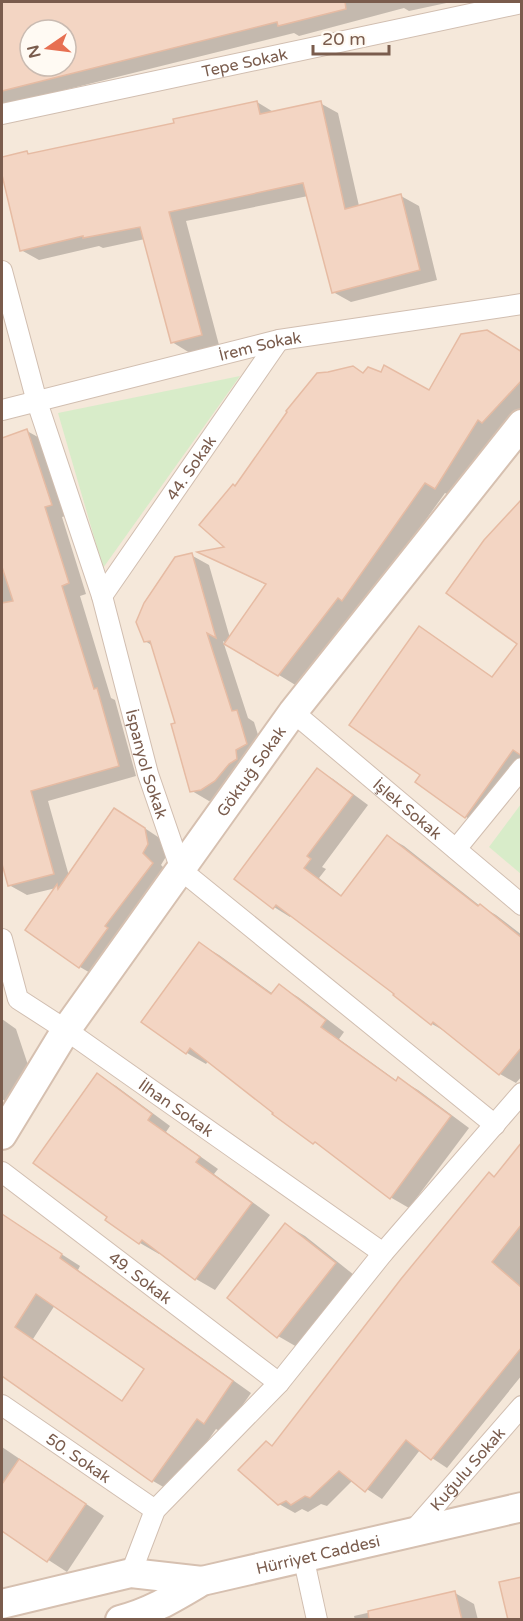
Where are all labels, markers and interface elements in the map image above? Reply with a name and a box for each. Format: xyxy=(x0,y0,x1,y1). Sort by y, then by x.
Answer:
north arrow xyxy=(18,18,78,78)
scale bar xyxy=(313,18,390,56)
text: 20 m xyxy=(322,28,366,50)
text: N xyxy=(23,43,46,60)
street label: Tepe Sokak xyxy=(200,44,290,82)
street label: İrem Sokak xyxy=(217,328,303,366)
street label: 44. Sokak xyxy=(162,432,221,505)
street label: İspanyol Sokak xyxy=(121,707,172,822)
street label: Göktuğ Sokak xyxy=(212,722,291,821)
street label: İşlek Sokak xyxy=(369,775,446,844)
street label: İlhan Sokak xyxy=(134,1075,217,1142)
street label: 49. Sokak xyxy=(104,1248,176,1309)
street label: Kuğulu Sokak xyxy=(426,1423,510,1515)
street label: 50. Sokak xyxy=(42,1429,115,1488)
street label: Hürriyet Caddesi xyxy=(254,1531,382,1579)

